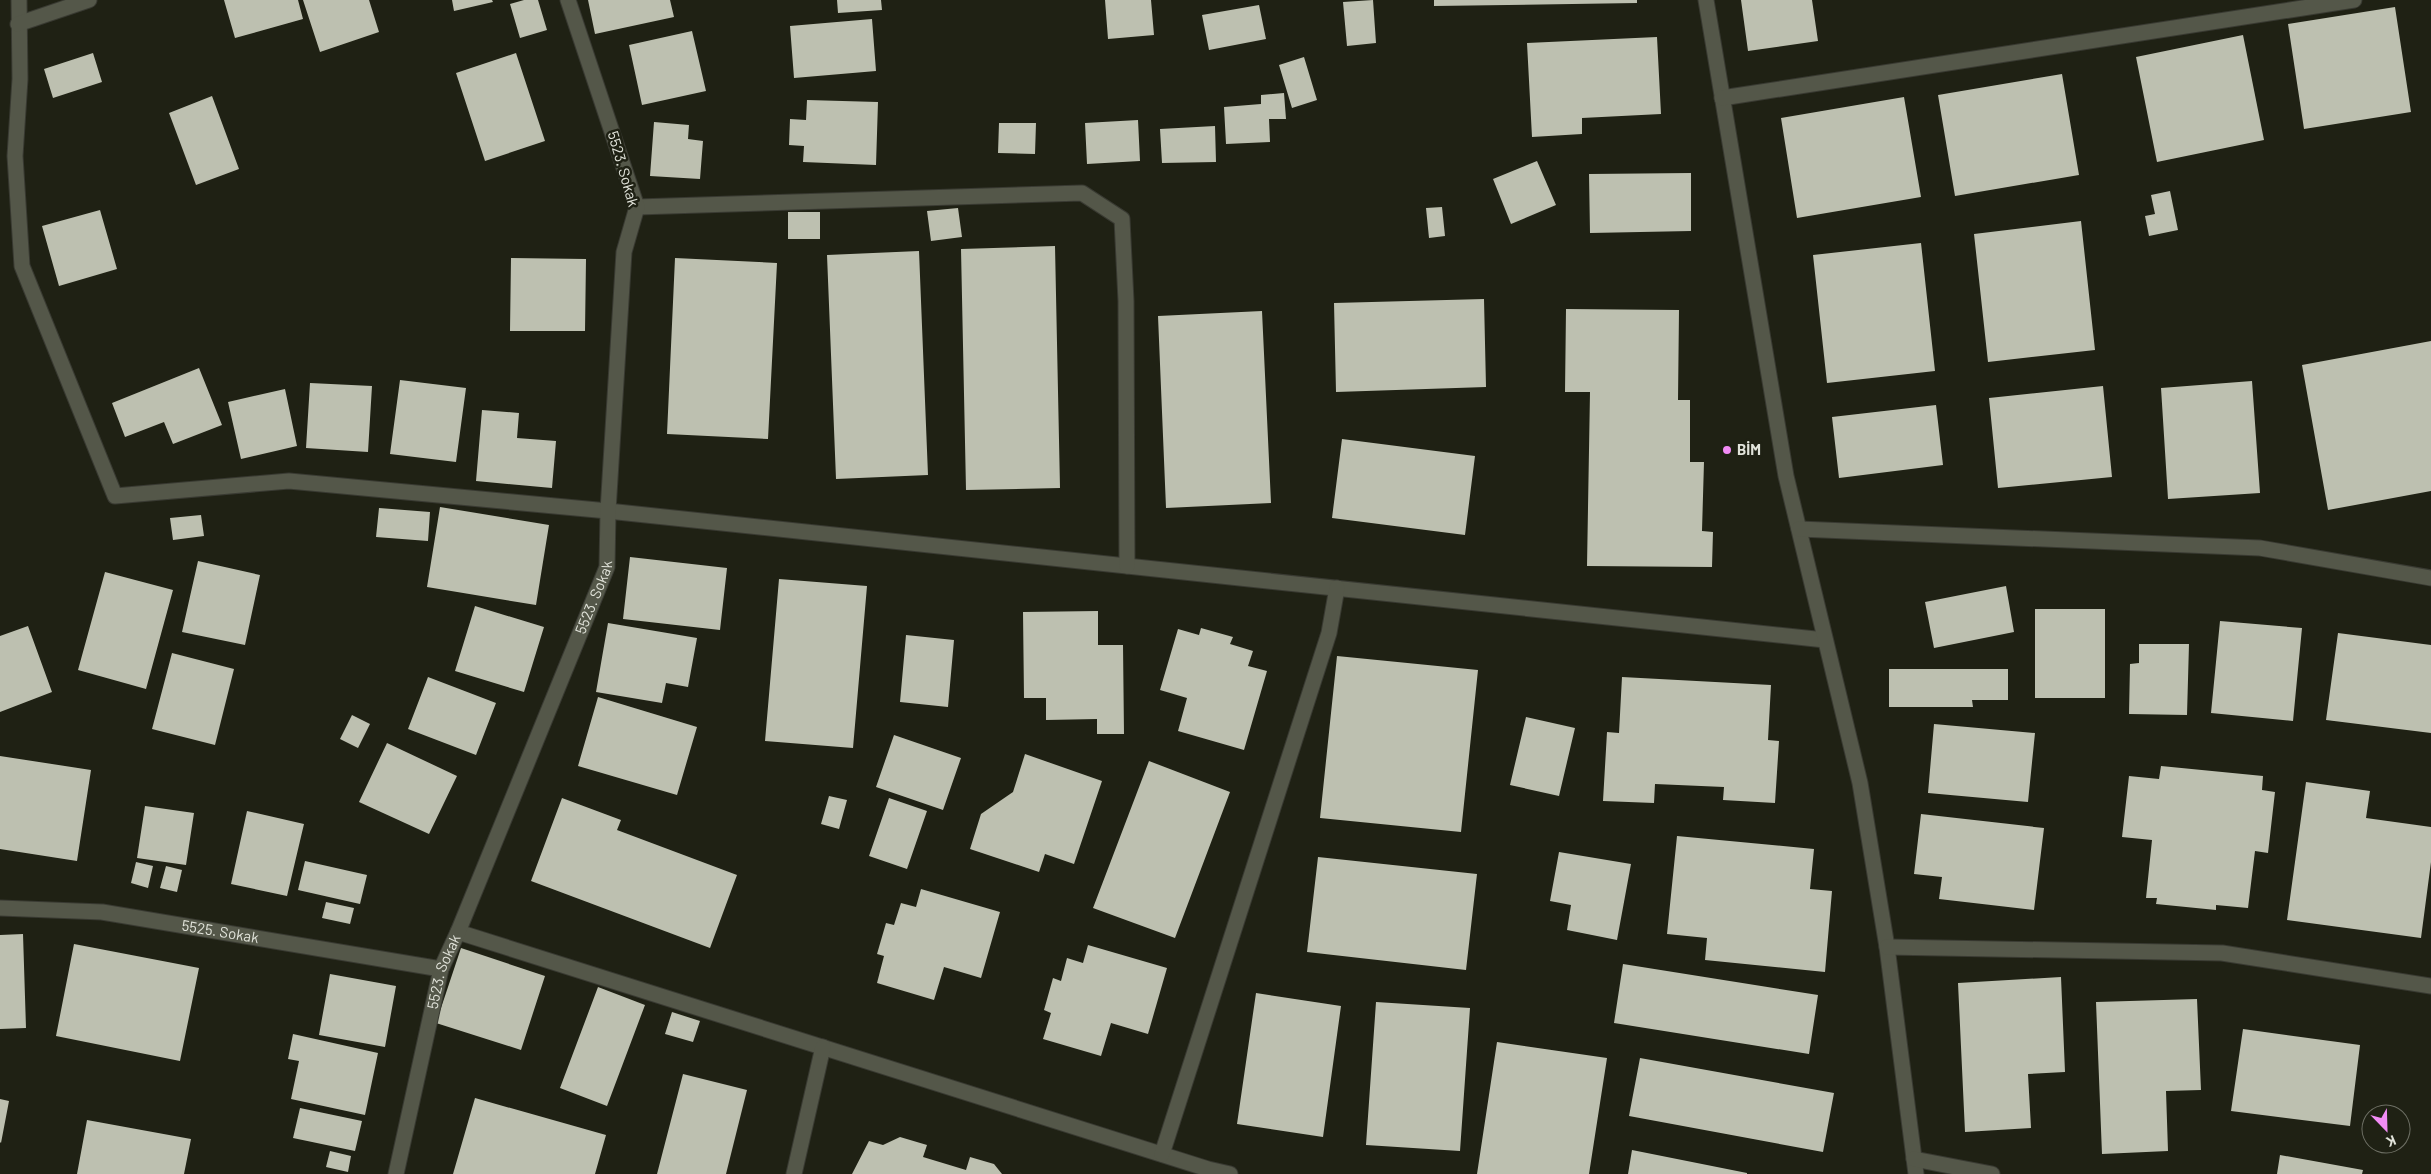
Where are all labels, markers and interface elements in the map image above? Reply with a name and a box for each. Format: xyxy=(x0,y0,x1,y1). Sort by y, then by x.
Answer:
street label: 5523. Sokak xyxy=(605,129,643,209)
place label: BİM xyxy=(1737,440,1761,458)
marker: BİM xyxy=(1721,444,1733,456)
street label: 5523. Sokak xyxy=(571,560,615,636)
street label: 5525. Sokak xyxy=(181,916,261,946)
street label: 5523. Sokak xyxy=(422,931,464,1011)
north arrow xyxy=(2361,1104,2411,1154)
text: K xyxy=(2384,1132,2399,1151)

